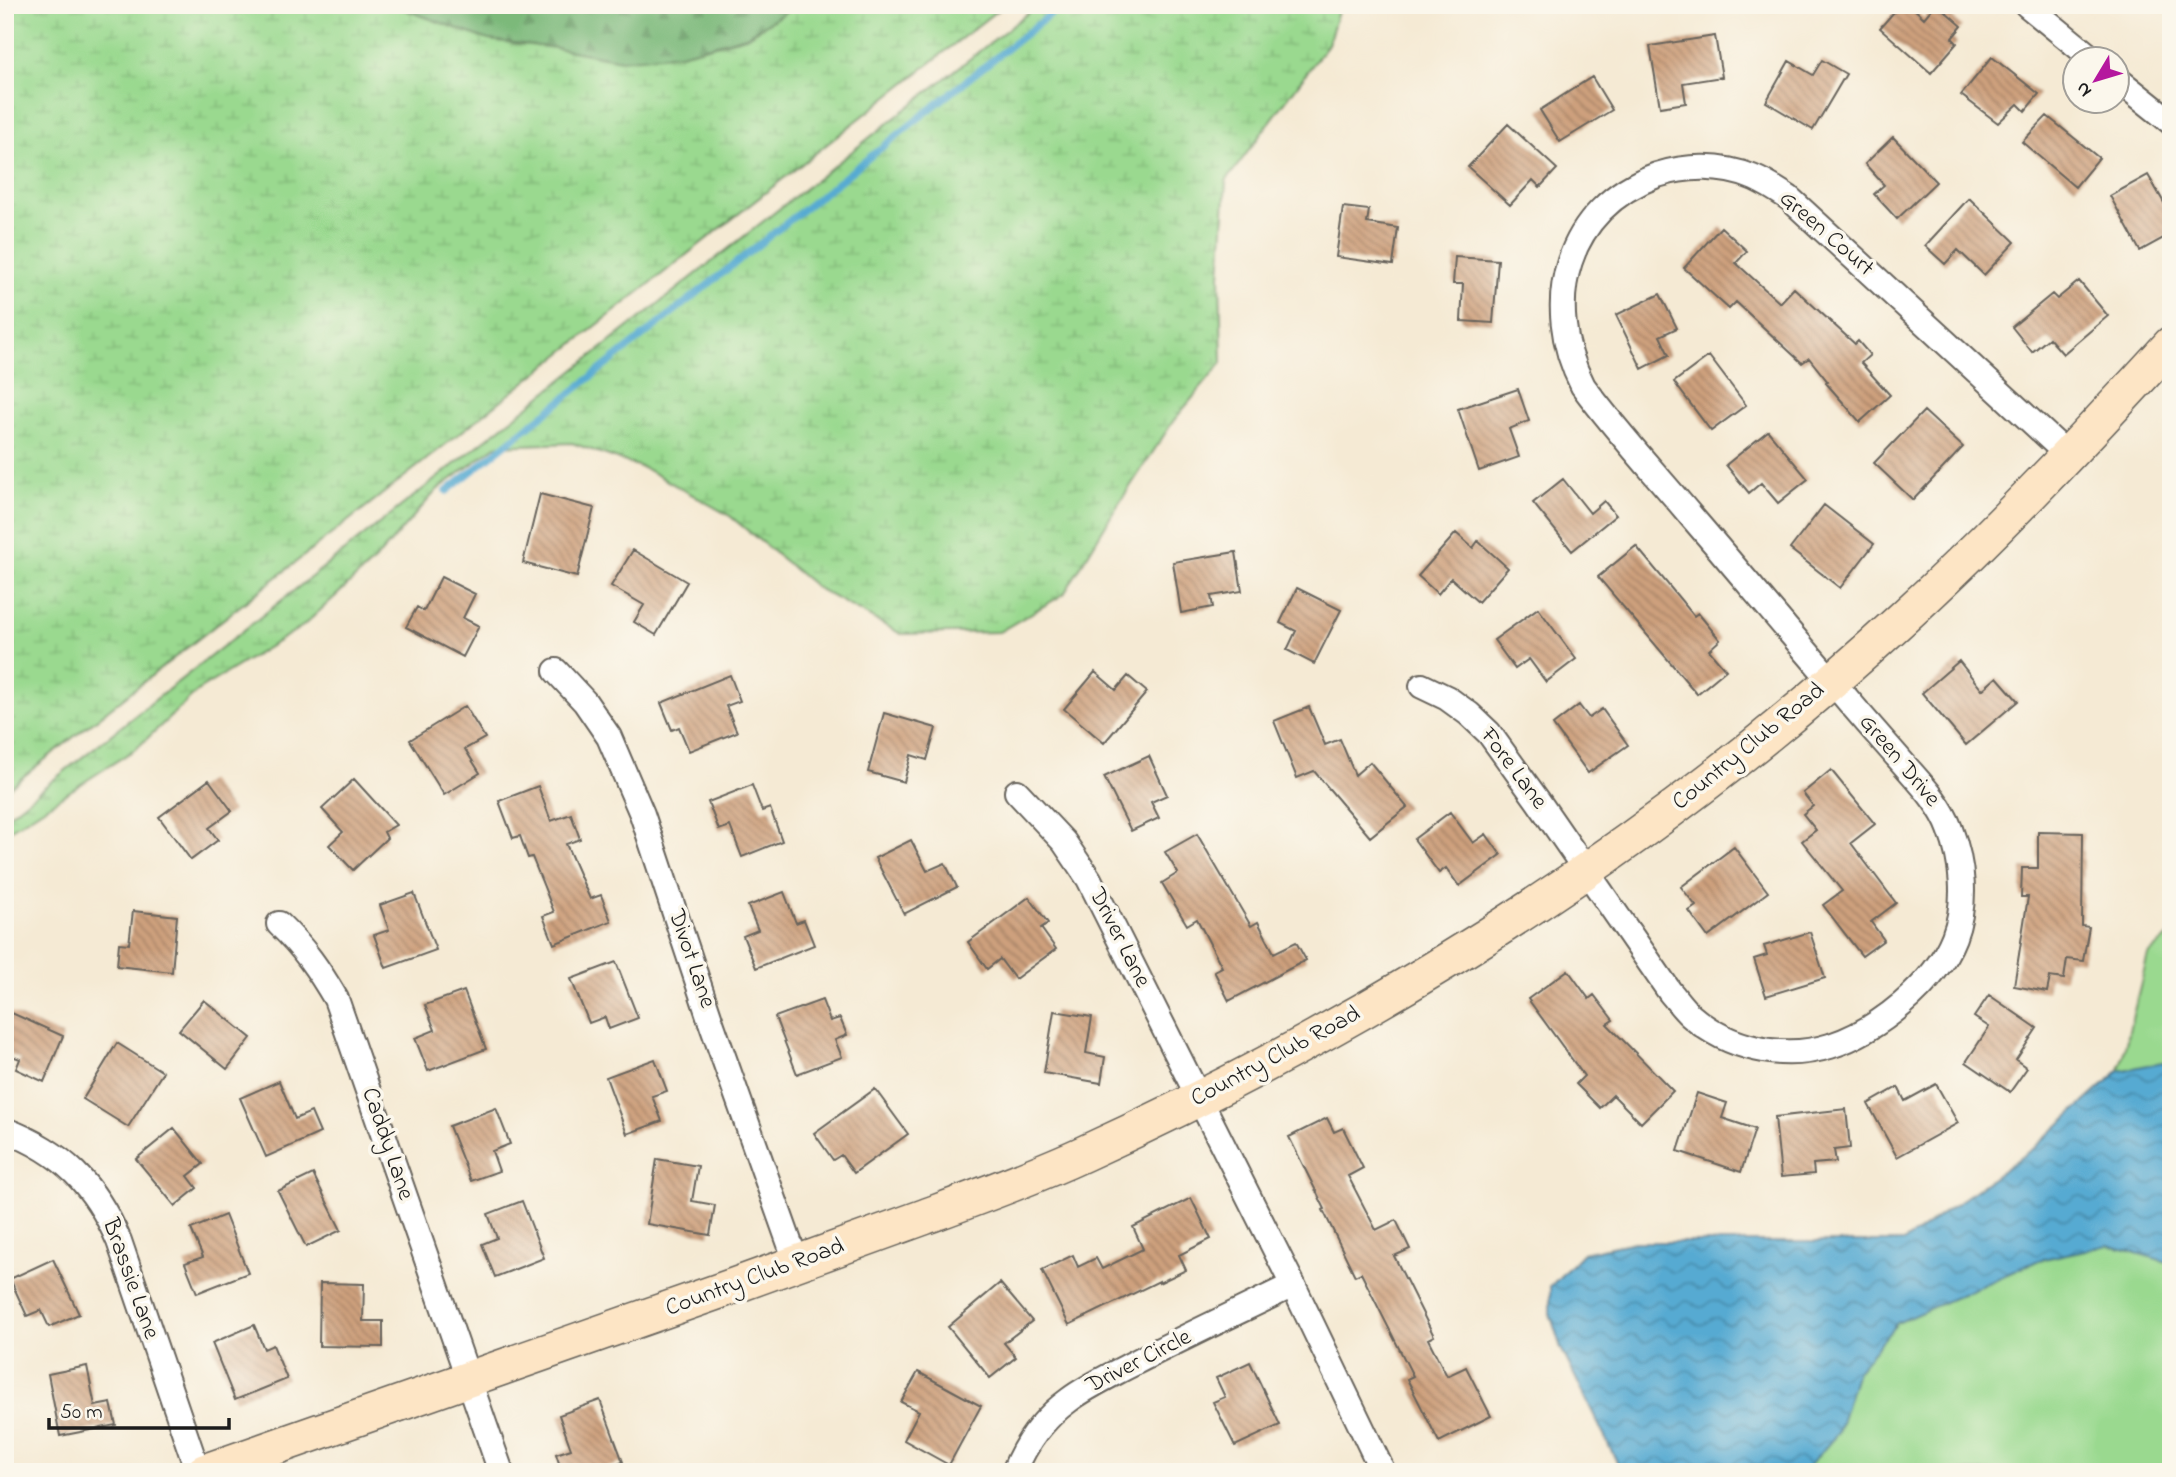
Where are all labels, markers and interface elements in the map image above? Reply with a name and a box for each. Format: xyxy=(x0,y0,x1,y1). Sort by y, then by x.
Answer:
north arrow xyxy=(2060,46,2130,116)
text: N xyxy=(2070,75,2099,102)
street label: Green Court xyxy=(1771,183,1881,285)
street label: Country Club Road xyxy=(1665,674,1834,820)
street label: Green Drive xyxy=(1850,707,1949,815)
street label: Fore Lane xyxy=(1470,720,1556,817)
street label: Driver Lane xyxy=(1078,881,1159,994)
street label: Divot Lane xyxy=(657,904,724,1013)
street label: Country Club Road xyxy=(1185,997,1368,1117)
street label: Caddy Lane xyxy=(350,1083,423,1206)
street label: Brassie Lane xyxy=(92,1213,168,1345)
street label: Country Club Road xyxy=(661,1229,850,1327)
street label: Driver Circle xyxy=(1079,1320,1198,1404)
scale bar xyxy=(49,1386,229,1430)
text: 50 m xyxy=(60,1398,103,1428)

